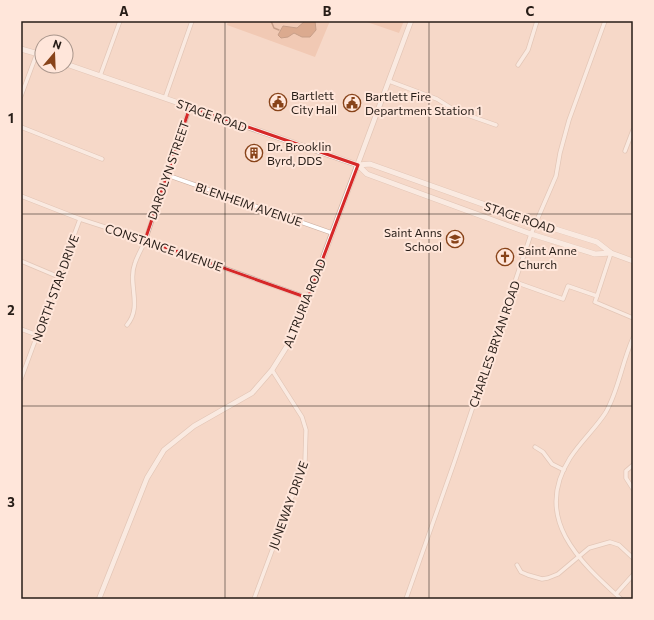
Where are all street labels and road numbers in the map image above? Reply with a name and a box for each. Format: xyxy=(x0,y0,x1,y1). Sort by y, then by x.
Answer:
street label: STAGE ROAD xyxy=(175,96,249,134)
street label: DAROLYN STREET xyxy=(145,118,192,221)
street label: BLENHEIM AVENUE xyxy=(194,179,304,229)
street label: STAGE ROAD xyxy=(483,198,557,236)
street label: CONSTANCE AVENUE xyxy=(103,220,225,274)
street label: NORTH STAR DRIVE xyxy=(29,232,81,344)
street label: ALTRURIA ROAD xyxy=(280,256,328,349)
street label: CHARLES BRYAN ROAD xyxy=(466,279,522,409)
street label: JUNEWAY DRIVE xyxy=(266,459,311,551)

